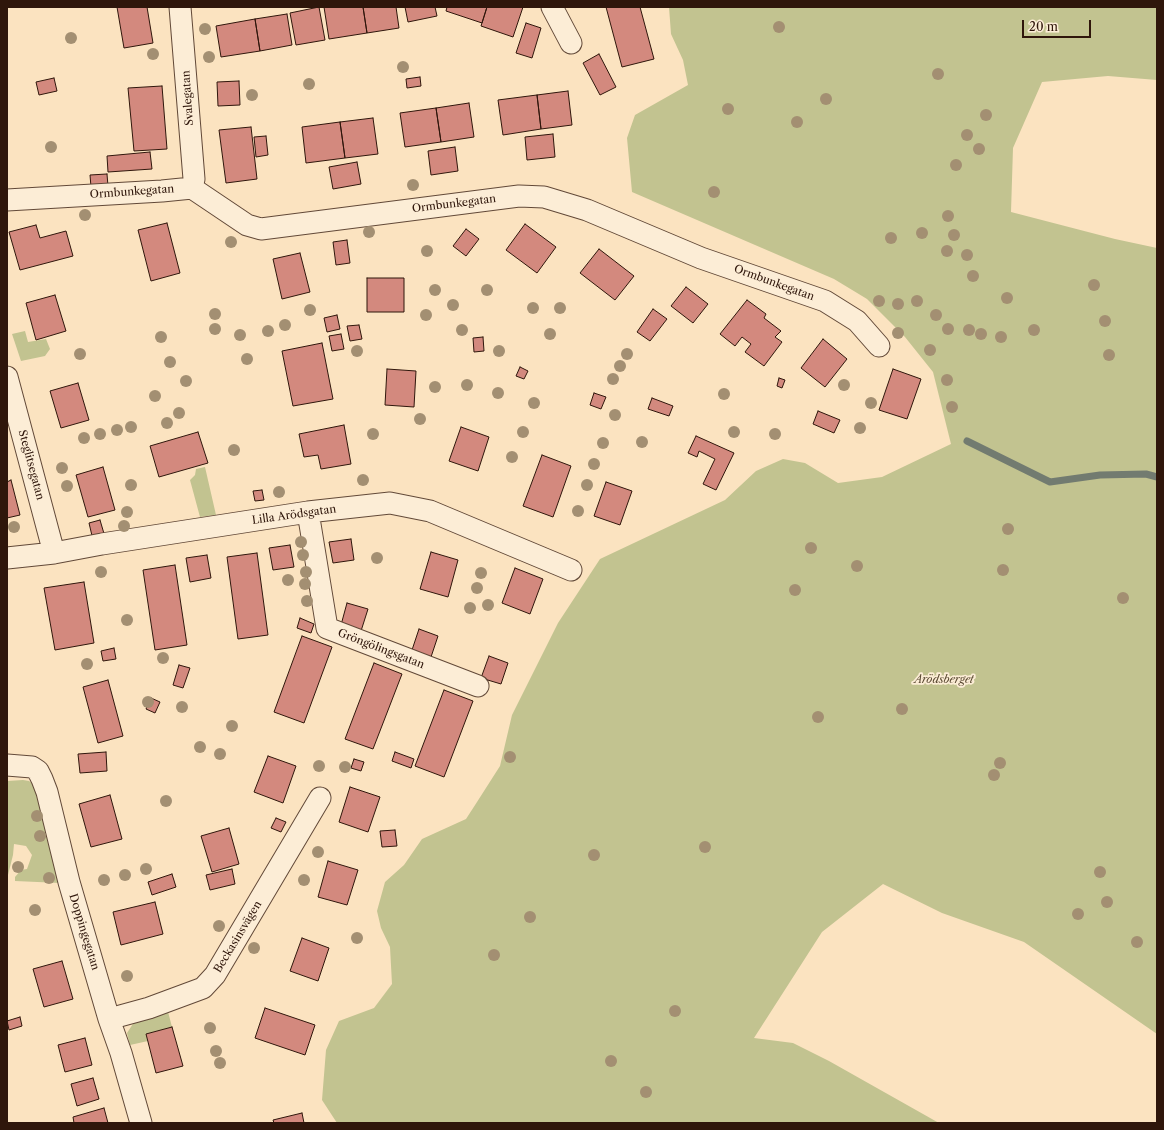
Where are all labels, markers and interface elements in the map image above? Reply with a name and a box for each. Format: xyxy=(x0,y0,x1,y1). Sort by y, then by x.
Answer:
scale bar xyxy=(1024,12,1093,38)
text: 20 m xyxy=(1029,19,1058,34)
street label: Svalegatan xyxy=(179,70,197,126)
street label: Ormbunkegatan xyxy=(89,182,175,202)
street label: Ormbunkegatan xyxy=(411,192,497,216)
street label: Ormbunkegatan xyxy=(732,262,816,304)
street label: Steglitsegatan xyxy=(15,428,47,502)
street label: Lilla Arödsgatan xyxy=(251,503,337,527)
street label: Gröngölingsgatan xyxy=(336,626,426,672)
park label: Arödsberget xyxy=(914,673,974,687)
street label: Doppingegatan xyxy=(66,892,102,972)
street label: Beckasinsvägen xyxy=(211,899,265,975)

